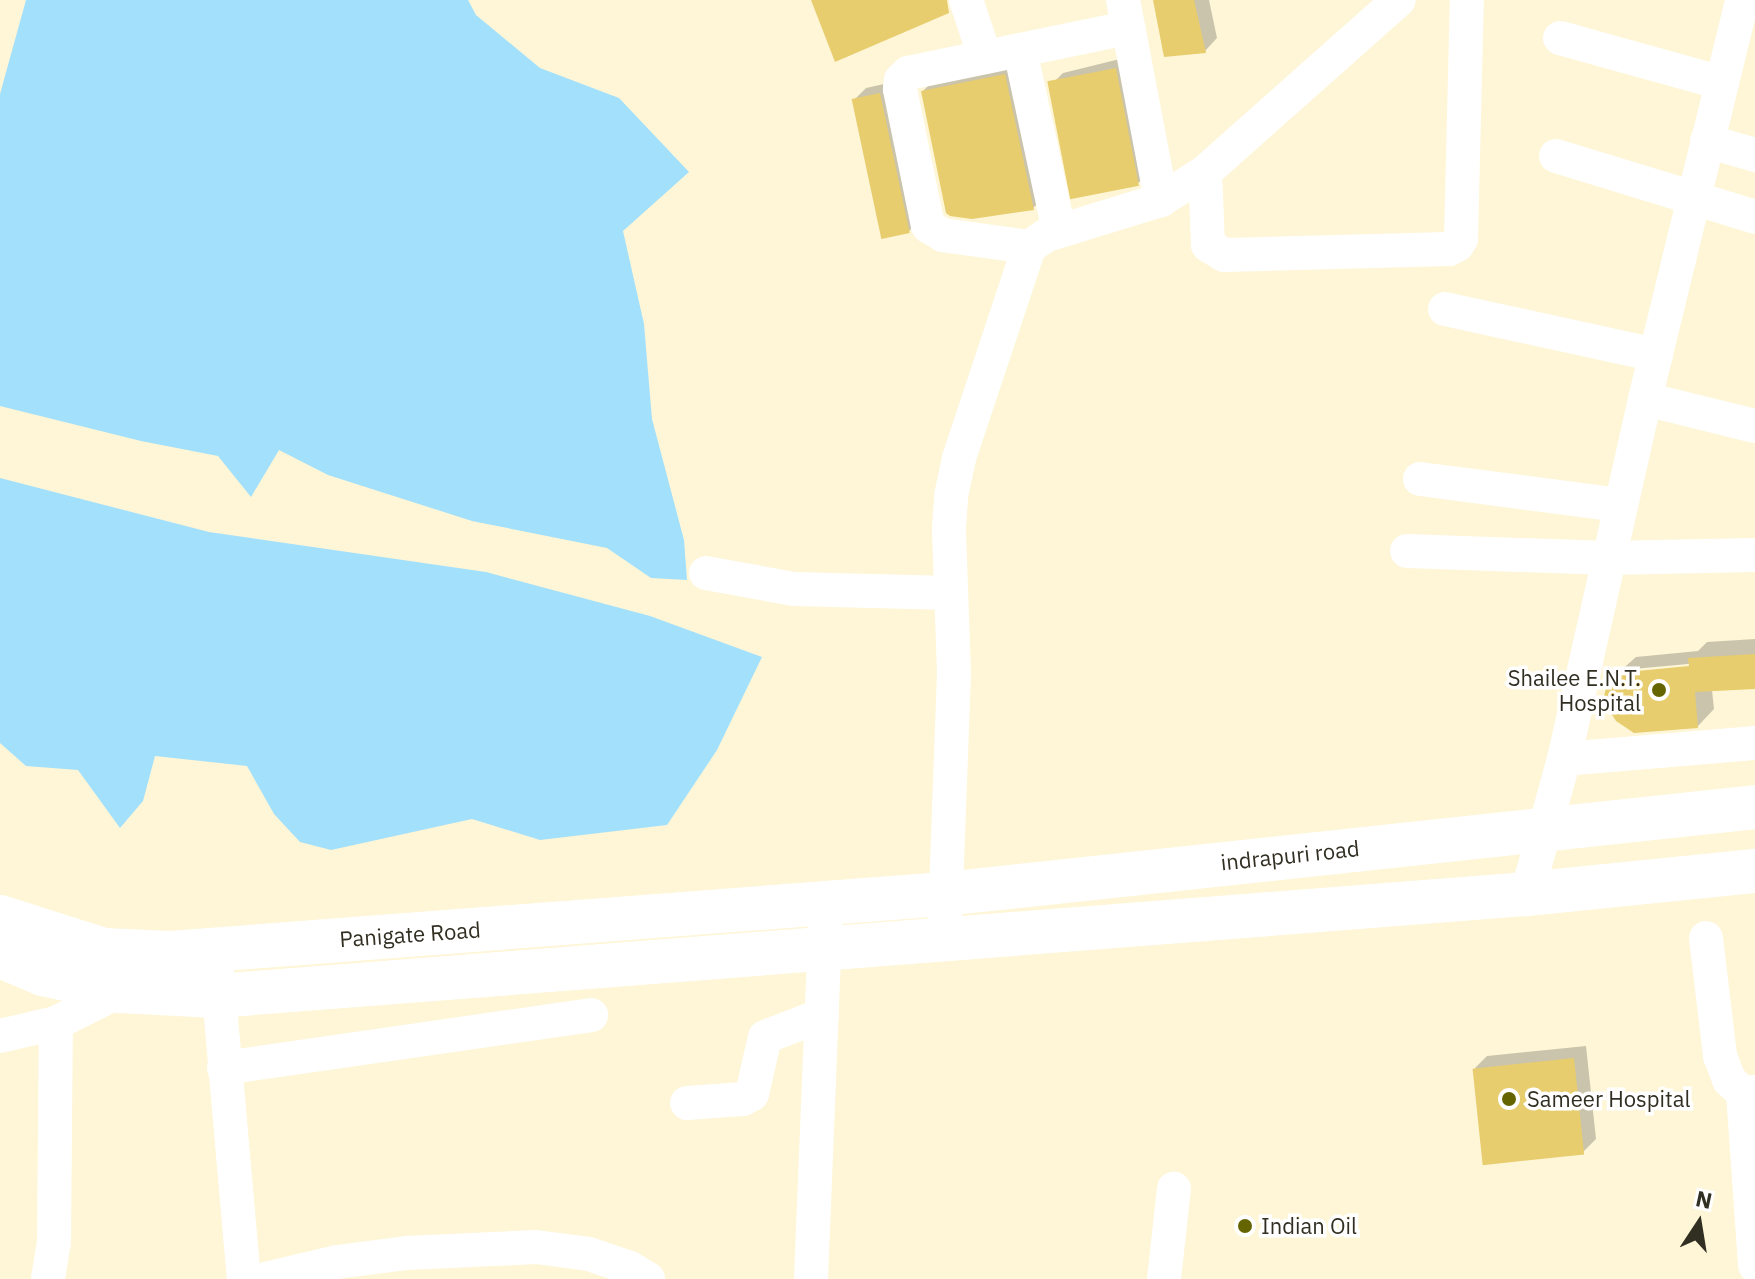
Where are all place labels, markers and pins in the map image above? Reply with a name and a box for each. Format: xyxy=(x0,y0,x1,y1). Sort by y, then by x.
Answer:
place label: Shailee E.N.T. Hospital xyxy=(1508,664,1641,716)
marker: Shailee E.N.T. Hospital xyxy=(1648,679,1670,701)
place label: Sameer Hospital xyxy=(1527,1086,1690,1112)
marker: Sameer Hospital xyxy=(1498,1088,1520,1110)
place label: Indian Oil xyxy=(1261,1213,1357,1239)
marker: Indian Oil xyxy=(1236,1217,1254,1235)

